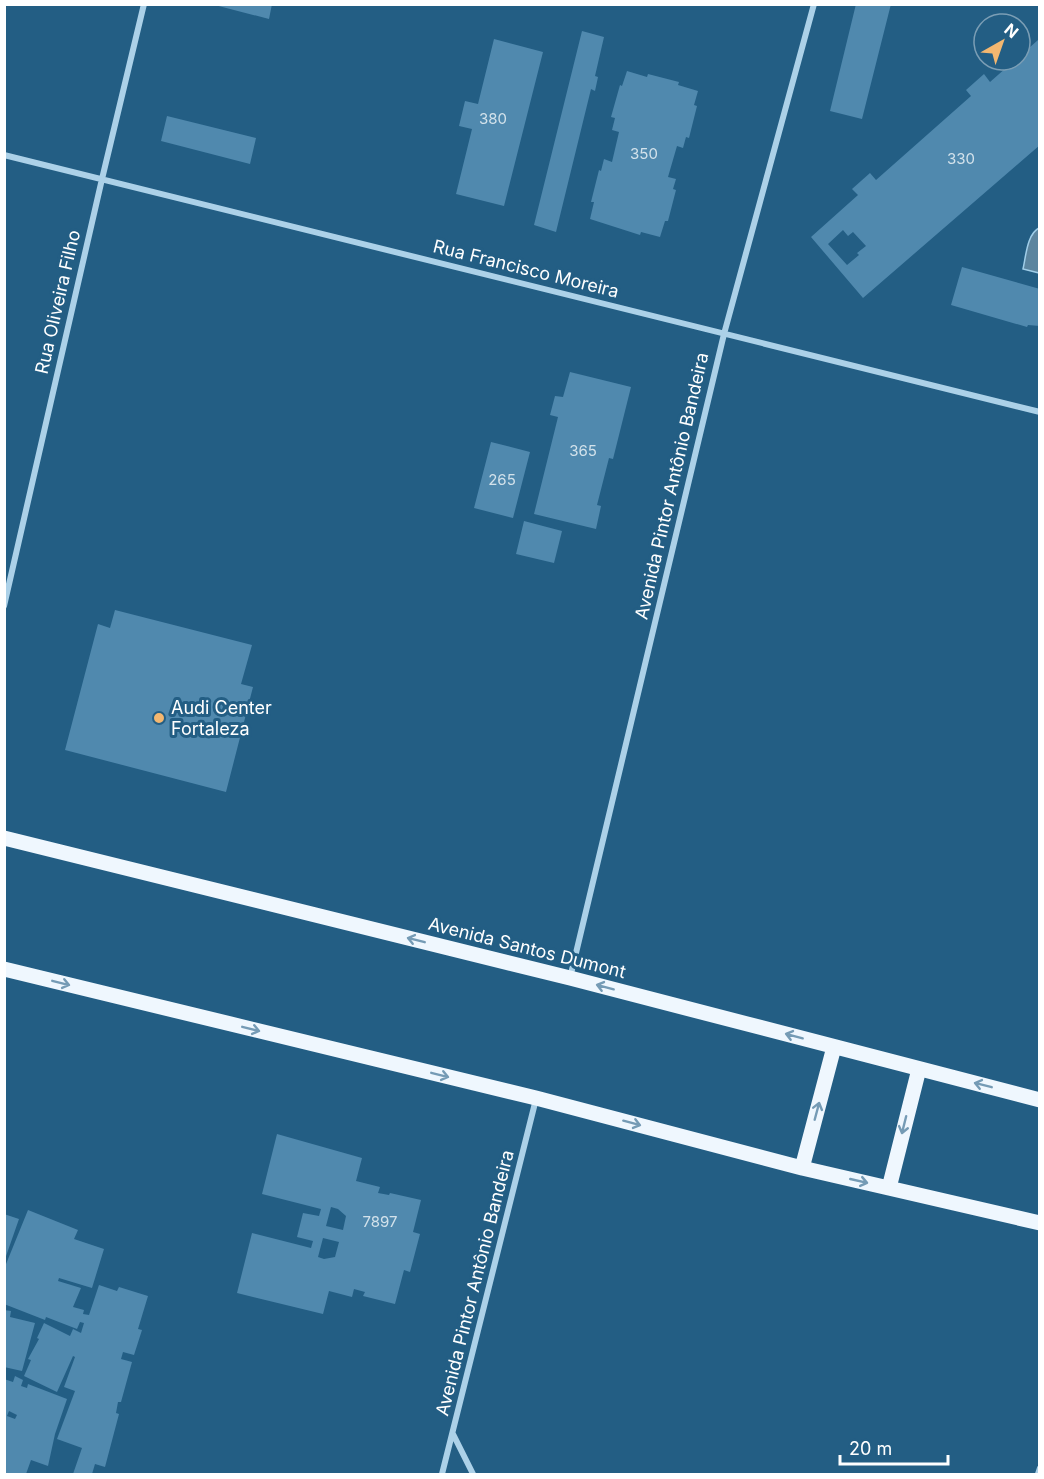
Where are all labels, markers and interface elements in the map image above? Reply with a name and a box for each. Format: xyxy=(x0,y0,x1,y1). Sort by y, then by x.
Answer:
north arrow xyxy=(972,12,1032,72)
text: N xyxy=(1001,19,1023,42)
house number: 380 xyxy=(479,109,507,128)
house number: 350 xyxy=(630,144,658,163)
house number: 330 xyxy=(947,149,975,168)
street label: Rua Oliveira Filho xyxy=(31,228,84,376)
street label: Rua Francisco Moreira xyxy=(431,235,621,302)
street label: Avenida Pintor Antônio Bandeira xyxy=(631,350,712,621)
house number: 365 xyxy=(569,441,597,460)
house number: 265 xyxy=(488,470,516,489)
place label: Audi Center Fortaleza xyxy=(171,697,272,739)
marker: Audi Center Fortaleza xyxy=(152,711,166,725)
street label: Avenida Santos Dumont xyxy=(426,913,628,982)
one-way arrow xyxy=(407,934,426,946)
one-way arrow xyxy=(52,977,71,989)
one-way arrow xyxy=(596,981,615,993)
one-way arrow xyxy=(241,1023,260,1035)
one-way arrow xyxy=(785,1030,804,1042)
one-way arrow xyxy=(431,1069,450,1081)
one-way arrow xyxy=(974,1079,993,1091)
one-way arrow xyxy=(812,1102,824,1121)
one-way arrow xyxy=(898,1116,910,1135)
one-way arrow xyxy=(622,1118,641,1130)
street label: Avenida Pintor Antônio Bandeira xyxy=(431,1148,518,1418)
one-way arrow xyxy=(849,1176,868,1187)
house number: 7897 xyxy=(362,1212,398,1231)
scale bar xyxy=(840,1428,948,1466)
text: 20 m xyxy=(849,1438,892,1459)

